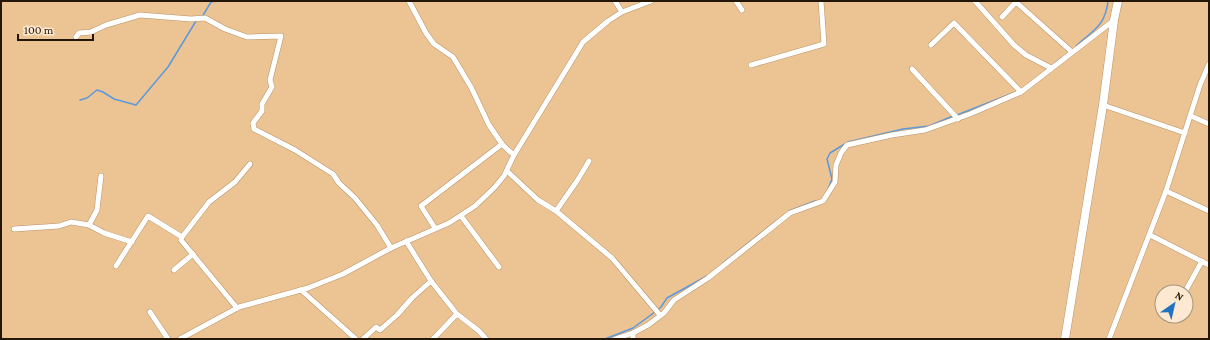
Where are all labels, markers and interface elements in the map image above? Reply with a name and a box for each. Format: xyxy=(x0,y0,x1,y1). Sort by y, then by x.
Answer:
scale bar xyxy=(18,16,93,42)
text: 100 m xyxy=(24,23,54,37)
north arrow xyxy=(1154,284,1194,324)
text: N xyxy=(1173,289,1186,303)

